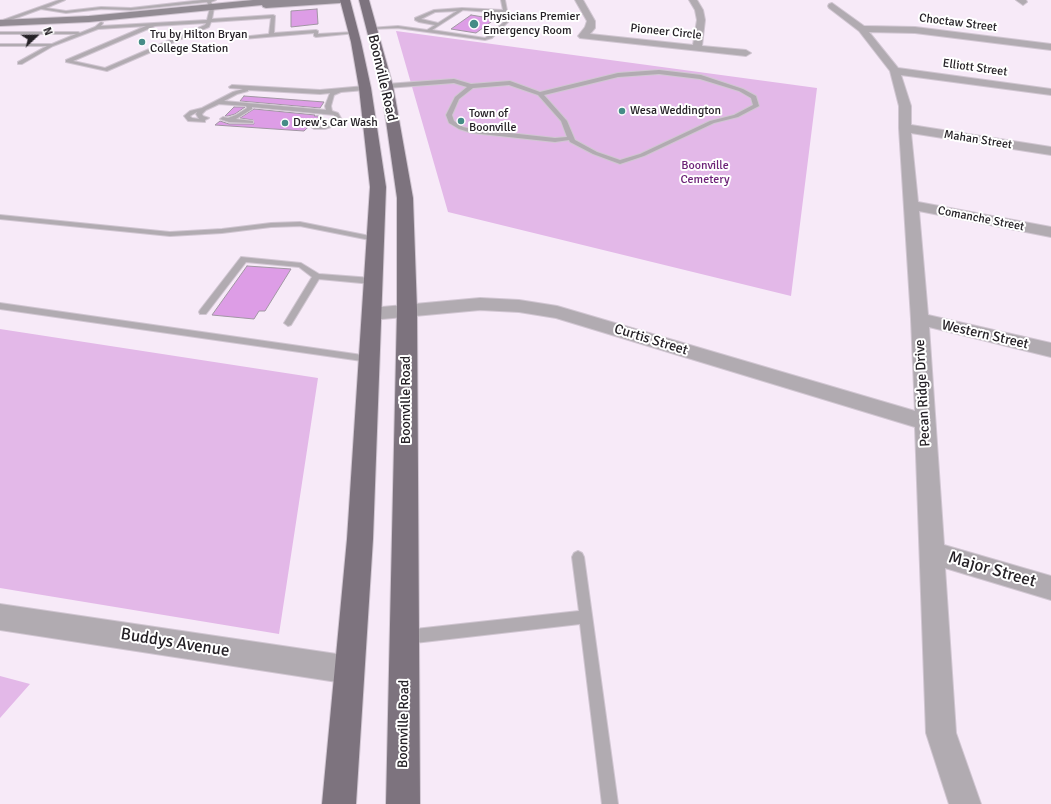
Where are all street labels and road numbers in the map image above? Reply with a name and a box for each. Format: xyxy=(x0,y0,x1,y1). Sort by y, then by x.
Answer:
street label: Choctaw Street xyxy=(918,11,998,35)
street label: Pioneer Circle xyxy=(630,21,702,43)
street label: Boonville Road xyxy=(364,33,400,123)
street label: Elliott Street xyxy=(942,56,1008,80)
street label: Mahan Street xyxy=(943,128,1013,152)
street label: Comanche Street xyxy=(937,204,1025,234)
street label: Western Street xyxy=(940,317,1030,353)
street label: Curtis Street xyxy=(612,321,690,359)
street label: Pecan Ridge Drive xyxy=(912,339,934,447)
street label: Boonville Road xyxy=(398,356,414,444)
street label: Major Street xyxy=(946,548,1038,592)
street label: Buddys Avenue xyxy=(119,624,231,662)
street label: Boonville Road xyxy=(395,680,413,768)

